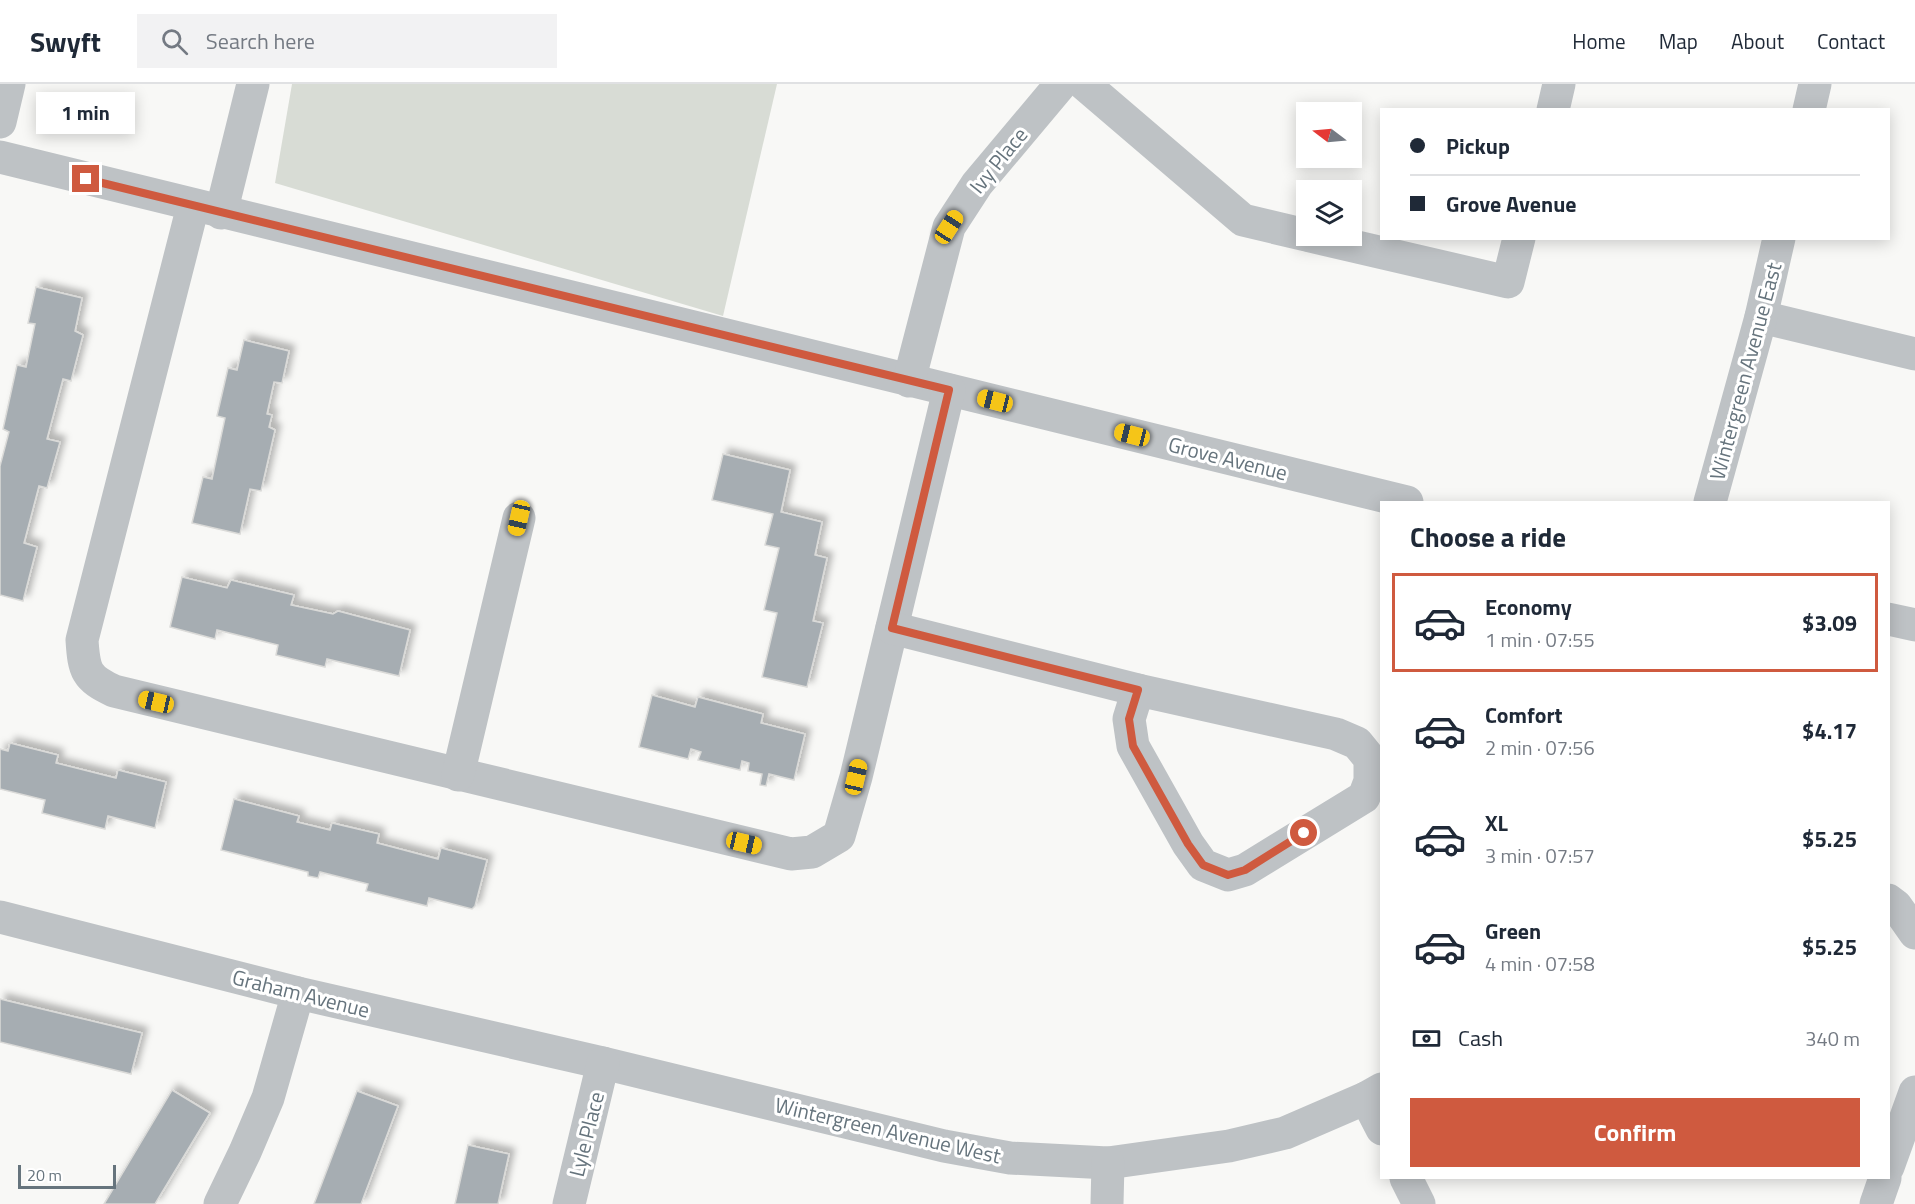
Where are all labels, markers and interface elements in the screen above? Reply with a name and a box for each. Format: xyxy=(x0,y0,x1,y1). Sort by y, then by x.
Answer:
search box xyxy=(137,14,557,68)
text: Swyft xyxy=(30,20,101,63)
text: Search here xyxy=(206,24,315,58)
icon: search xyxy=(158,25,191,58)
text: Home xyxy=(1572,25,1626,57)
text: Map xyxy=(1659,25,1698,57)
text: About xyxy=(1731,25,1784,57)
text: Contact xyxy=(1817,25,1885,57)
callout: 1 min xyxy=(36,92,136,134)
text: 1 min xyxy=(61,97,110,128)
north arrow xyxy=(1296,102,1362,168)
map controls xyxy=(1296,102,1362,246)
street label: Ivy Place xyxy=(961,120,1035,200)
text: Pickup xyxy=(1446,129,1510,163)
route end xyxy=(72,165,99,192)
button: layers xyxy=(1296,180,1362,246)
text: Grove Avenue xyxy=(1446,187,1577,221)
car xyxy=(932,207,966,247)
street label: Wintergreen Avenue East xyxy=(1701,258,1790,483)
car xyxy=(975,388,1015,414)
car xyxy=(1112,422,1152,448)
street label: Grove Avenue xyxy=(1165,428,1291,488)
car xyxy=(506,498,532,538)
text: Choose a ride xyxy=(1410,516,1566,557)
text: Economy xyxy=(1485,590,1572,624)
icon: car xyxy=(1413,596,1467,650)
text: $3.09 xyxy=(1802,606,1857,640)
text: 1 min · 07:55 xyxy=(1485,624,1595,655)
car xyxy=(136,689,176,715)
text: Comfort xyxy=(1485,698,1563,732)
icon: car xyxy=(1413,704,1467,758)
text: $4.17 xyxy=(1802,714,1857,748)
text: 2 min · 07:56 xyxy=(1485,732,1595,763)
car xyxy=(843,757,869,797)
text: XL xyxy=(1485,806,1508,840)
icon: car xyxy=(1413,812,1467,866)
route start xyxy=(1290,819,1317,846)
text: $5.25 xyxy=(1802,822,1857,856)
car xyxy=(724,830,764,856)
text: 3 min · 07:57 xyxy=(1485,840,1595,871)
text: Green xyxy=(1485,914,1541,948)
icon: car xyxy=(1413,920,1467,974)
text: $5.25 xyxy=(1802,930,1857,964)
text: 4 min · 07:58 xyxy=(1485,948,1595,979)
street label: Graham Avenue xyxy=(229,960,373,1026)
text: Cash xyxy=(1458,1021,1503,1055)
icon: cash xyxy=(1410,1022,1443,1055)
text: 340 m xyxy=(1805,1023,1860,1054)
street label: Lyle Place xyxy=(560,1088,612,1180)
street label: Wintergreen Avenue West xyxy=(772,1088,1005,1172)
button: Confirm xyxy=(1410,1098,1860,1167)
scale bar xyxy=(18,1162,116,1190)
text: 20 m xyxy=(27,1163,62,1187)

